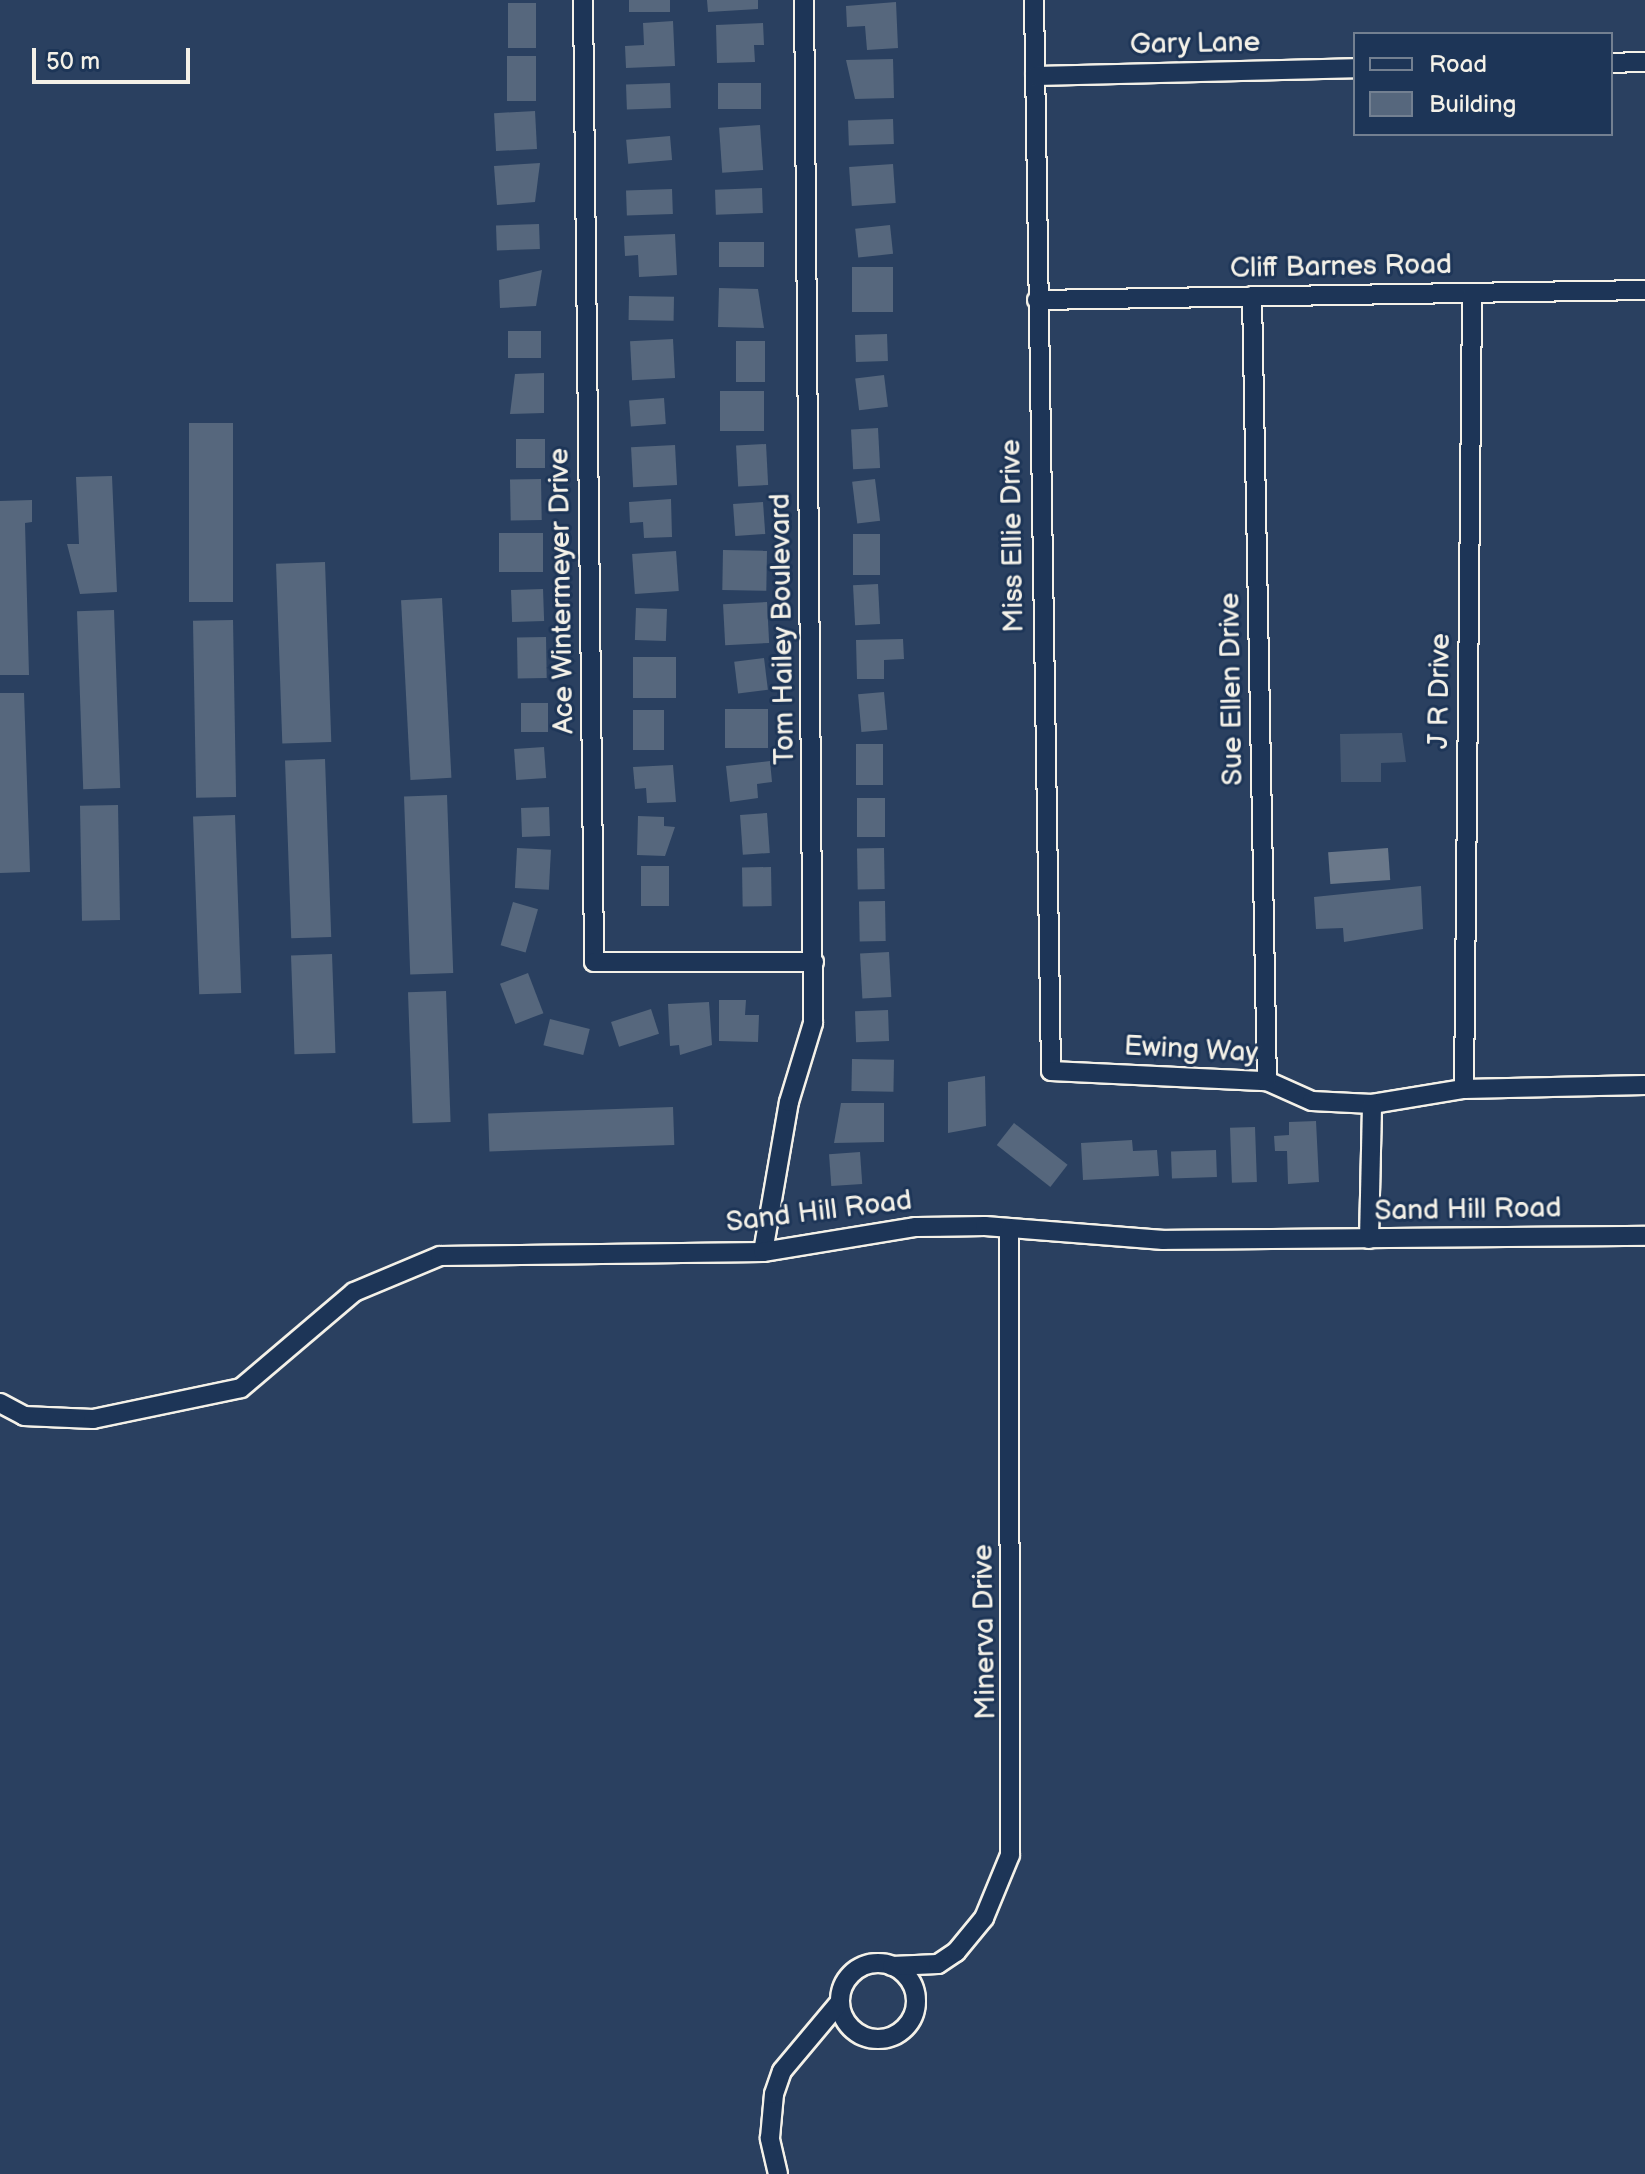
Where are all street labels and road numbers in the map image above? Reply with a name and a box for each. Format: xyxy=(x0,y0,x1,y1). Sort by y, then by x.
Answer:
street label: Gary Lane xyxy=(1129,26,1261,62)
street label: Cliff Barnes Road xyxy=(1230,248,1452,286)
street label: Miss Ellie Drive xyxy=(995,439,1031,633)
street label: Ace Wintermeyer Drive xyxy=(543,447,581,735)
street label: Tom Hailey Boulevard xyxy=(764,492,802,766)
street label: Sue Ellen Drive xyxy=(1214,592,1250,786)
street label: J R Drive xyxy=(1422,633,1458,749)
street label: Ewing Way xyxy=(1123,1030,1259,1070)
street label: Sand Hill Road xyxy=(724,1184,914,1240)
street label: Sand Hill Road xyxy=(1374,1192,1562,1228)
street label: Minerva Drive xyxy=(967,1544,1003,1720)

